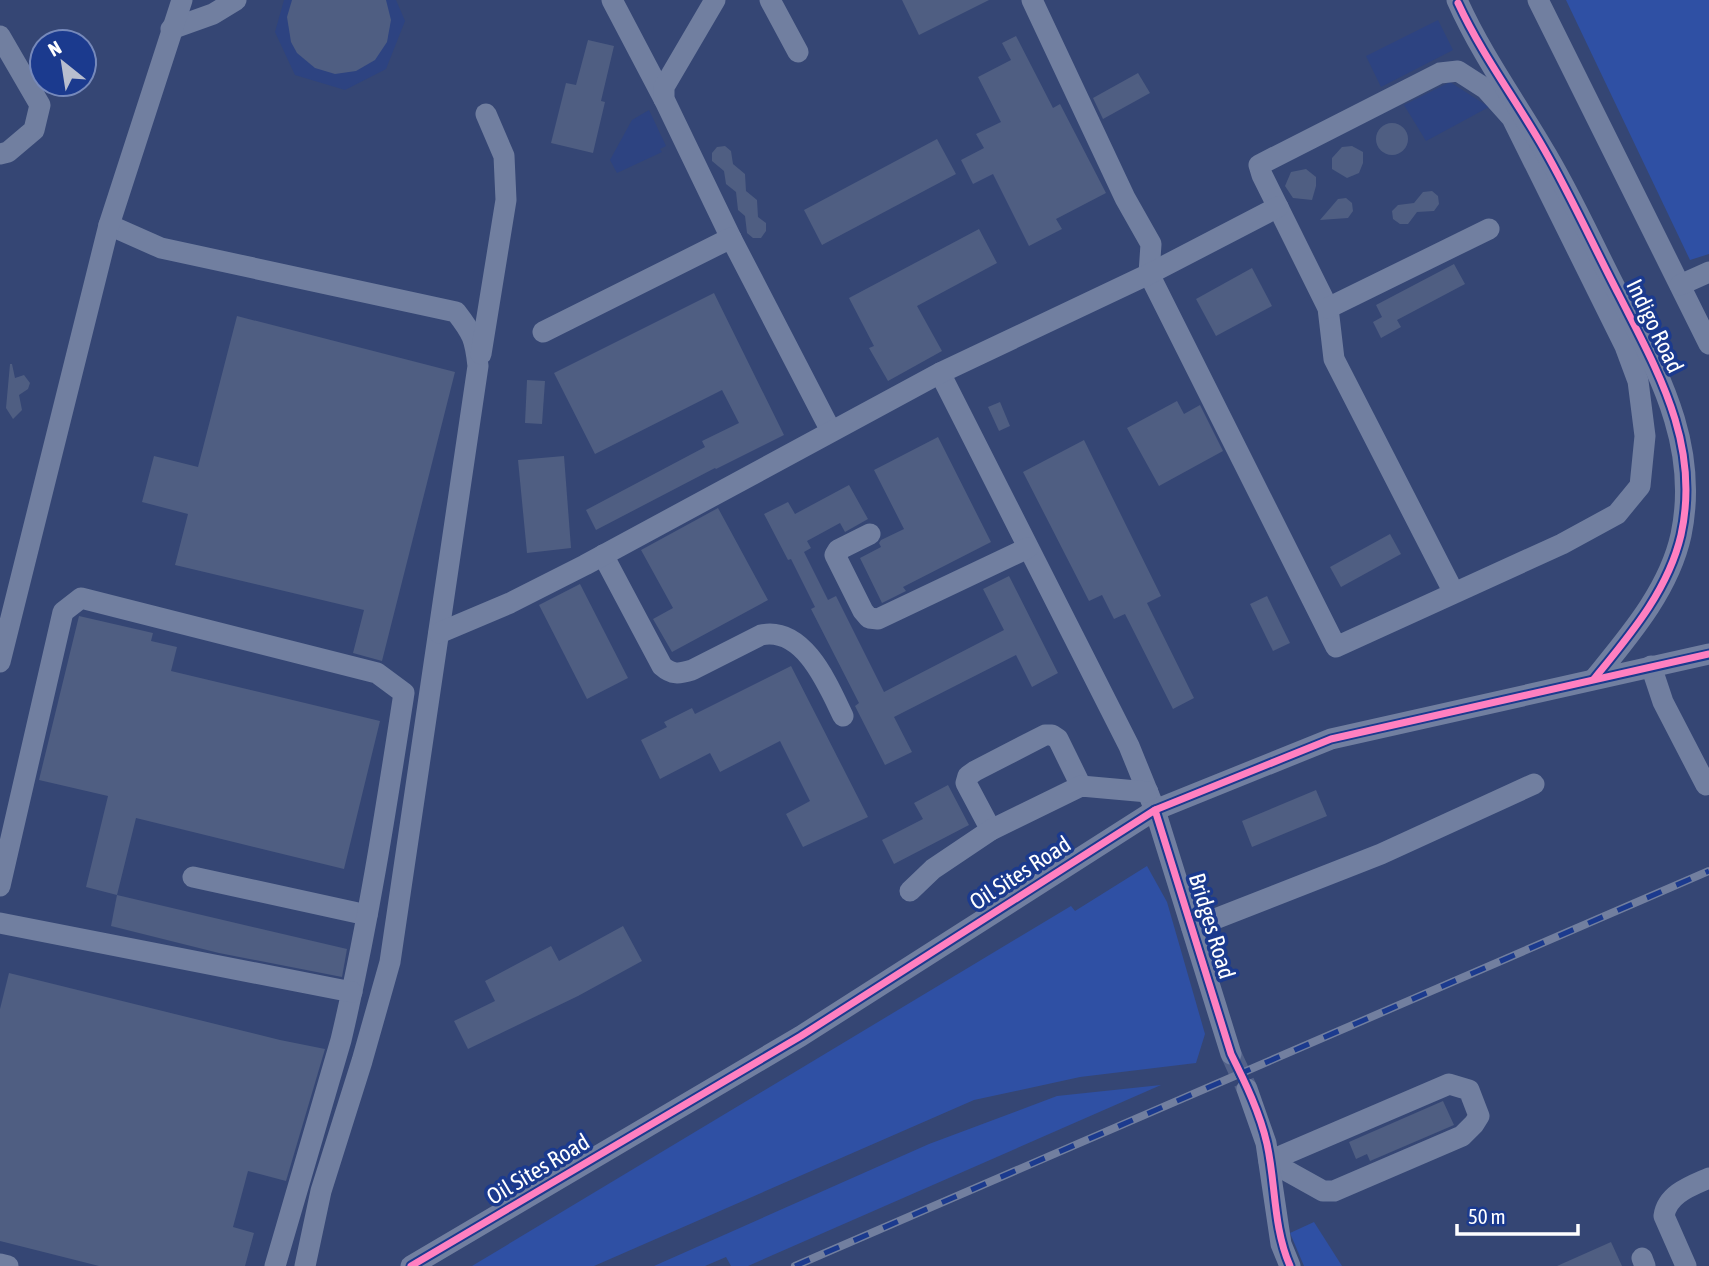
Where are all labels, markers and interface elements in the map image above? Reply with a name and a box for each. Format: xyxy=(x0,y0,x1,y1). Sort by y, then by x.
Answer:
north arrow xyxy=(28,28,98,98)
text: N xyxy=(44,36,65,61)
street label: Indigo Road xyxy=(1621,275,1689,377)
street label: Oil Sites Road xyxy=(965,831,1075,915)
street label: Bridges Road xyxy=(1184,870,1240,982)
street label: Oil Sites Road xyxy=(482,1128,594,1210)
scale bar xyxy=(1457,1192,1578,1236)
text: 50 m xyxy=(1468,1204,1506,1228)

